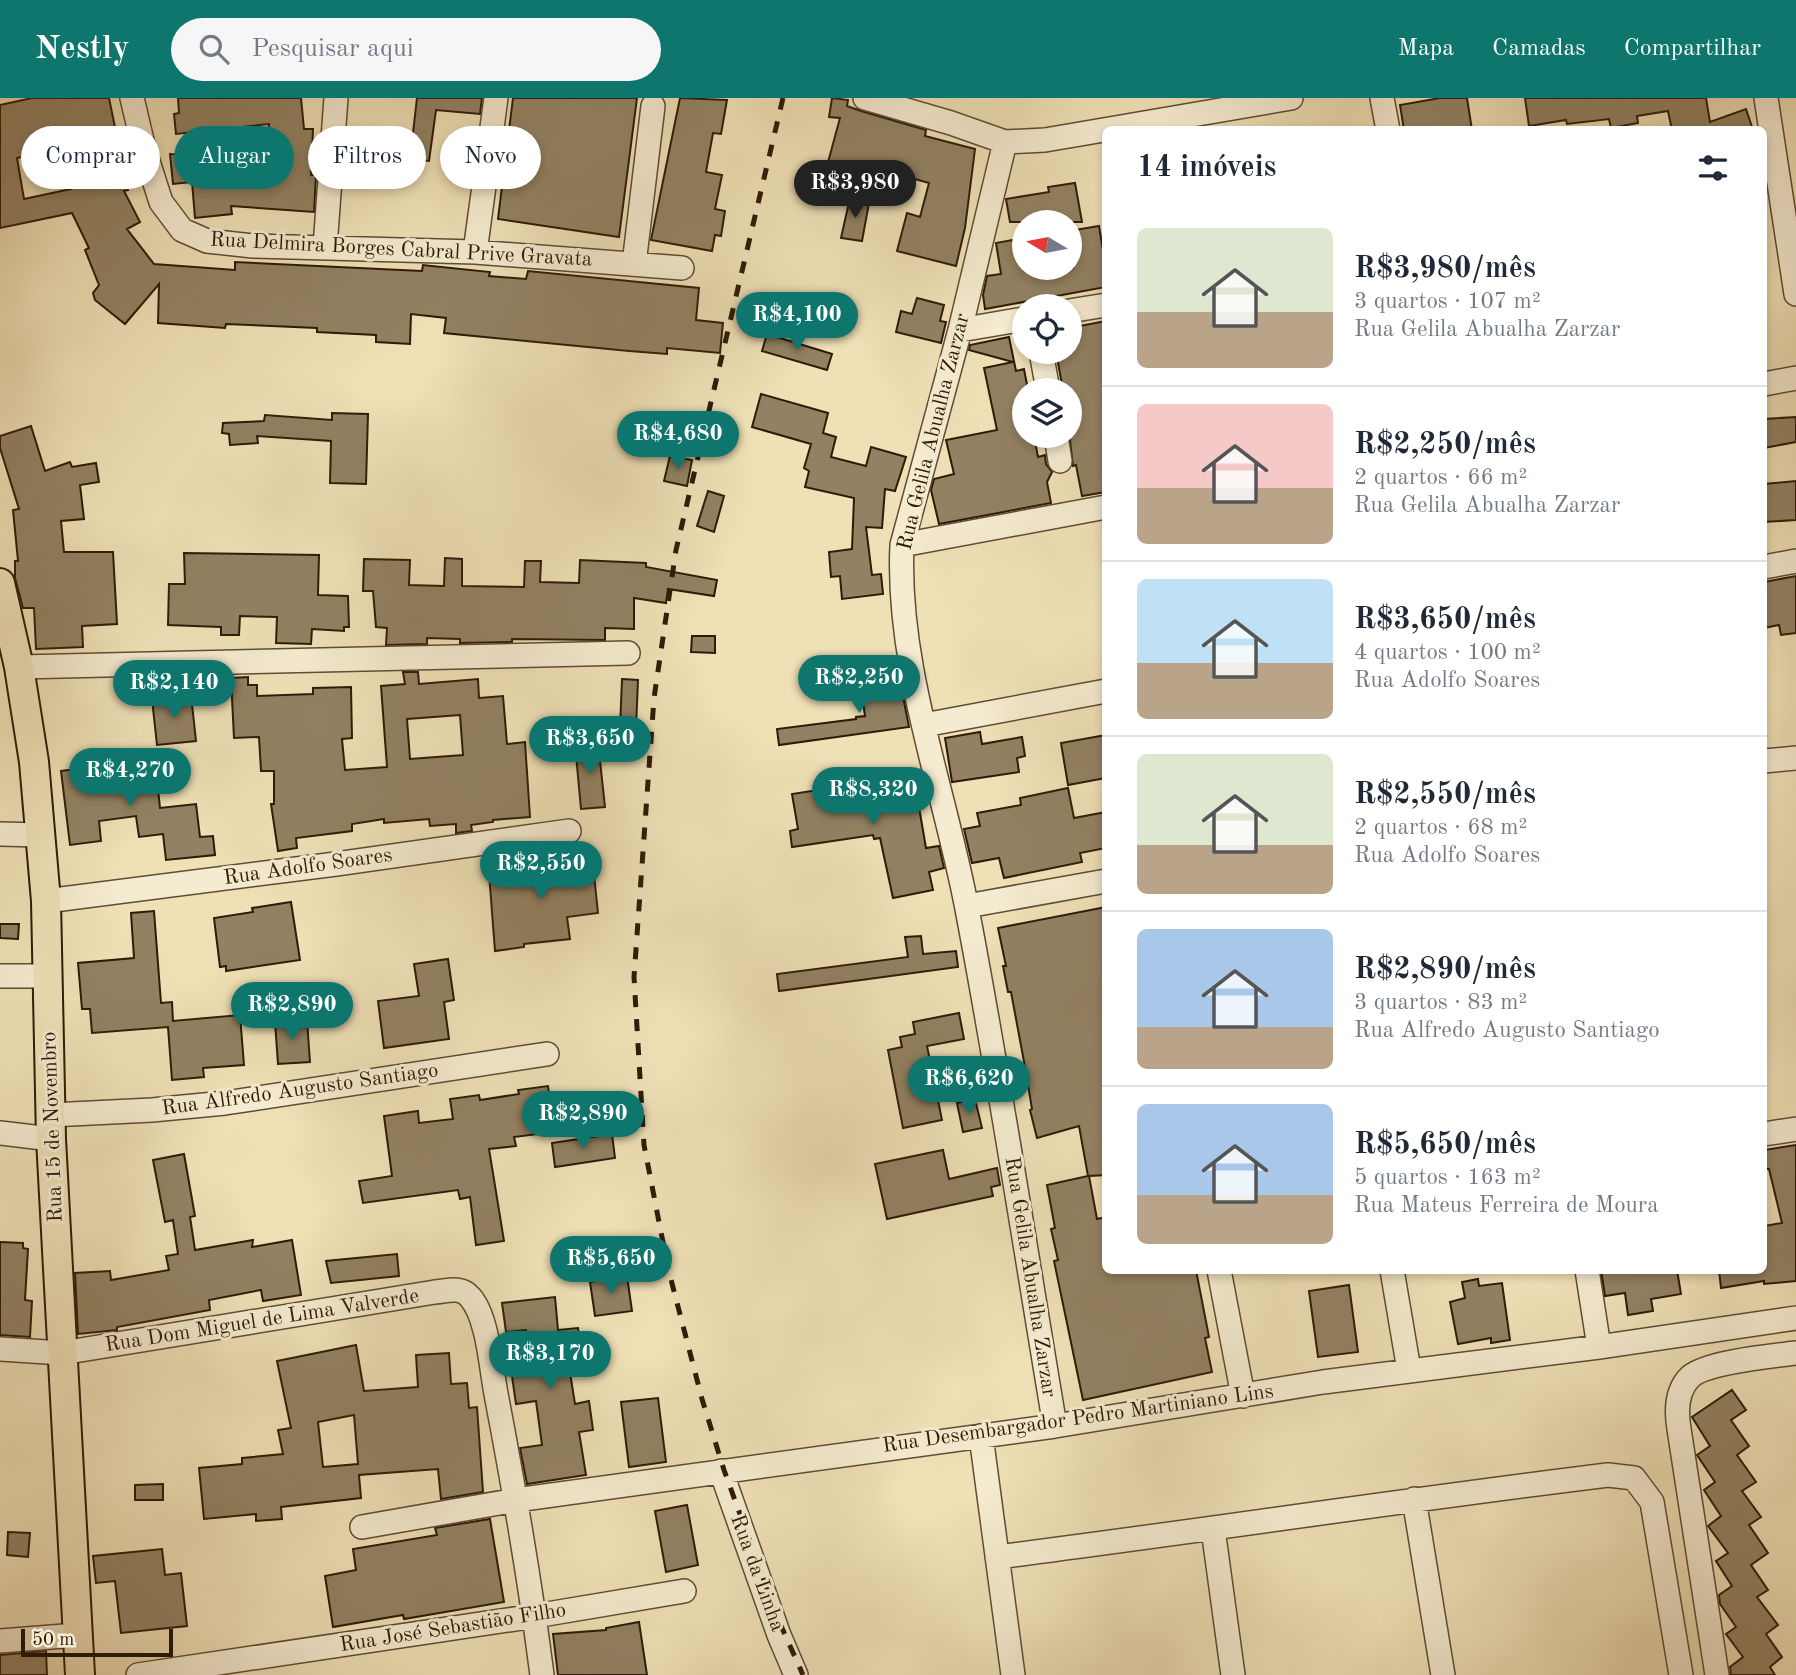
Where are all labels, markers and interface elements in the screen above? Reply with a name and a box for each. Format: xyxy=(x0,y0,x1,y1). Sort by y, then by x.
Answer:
search box xyxy=(171,18,661,81)
icon: search xyxy=(195,30,233,68)
text: Nestly xyxy=(35,33,129,66)
text: Pesquisar aqui xyxy=(251,36,414,62)
text: Mapa xyxy=(1398,37,1454,61)
text: Camadas xyxy=(1492,37,1586,61)
text: Compartilhar xyxy=(1624,37,1761,61)
chip: Comprar xyxy=(21,126,160,189)
chip: Alugar xyxy=(174,126,294,189)
chip: Filtros xyxy=(308,126,426,189)
chip: Novo xyxy=(440,126,541,189)
icon: filters xyxy=(1694,149,1732,187)
text: 14 imóveis xyxy=(1137,153,1276,183)
pin: R$3,980 xyxy=(790,160,920,220)
text: R$3,980 xyxy=(810,171,900,194)
north arrow xyxy=(1012,210,1082,280)
map controls xyxy=(1012,210,1082,448)
street label: Rua Delmira Borges Cabral Prive Gravata xyxy=(209,229,593,271)
text: R$3,980/mês xyxy=(1354,254,1536,284)
icon: home xyxy=(1193,256,1277,340)
text: 3 quartos · 107 m² xyxy=(1354,290,1541,313)
pin: R$4,100 xyxy=(732,292,862,352)
button: locate xyxy=(1012,294,1082,364)
text: R$4,100 xyxy=(752,303,842,326)
street label: Rua Gelila Abualha Zarzar xyxy=(894,311,974,553)
text: Rua Gelila Abualha Zarzar xyxy=(1354,318,1620,341)
button: layers xyxy=(1012,378,1082,448)
pin: R$4,680 xyxy=(613,412,743,471)
text: R$4,680 xyxy=(633,422,723,445)
text: R$2,250/mês xyxy=(1354,430,1536,460)
icon: home xyxy=(1193,432,1277,516)
text: 2 quartos · 66 m² xyxy=(1354,466,1527,489)
text: Rua Gelila Abualha Zarzar xyxy=(1354,494,1620,517)
text: R$3,650/mês xyxy=(1354,605,1536,635)
icon: home xyxy=(1193,607,1277,691)
text: 4 quartos · 100 m² xyxy=(1354,641,1541,664)
pin: R$2,250 xyxy=(794,656,924,715)
pin: R$2,140 xyxy=(109,660,239,720)
text: R$2,250 xyxy=(814,666,904,689)
text: Rua Adolfo Soares xyxy=(1354,669,1540,692)
text: R$2,140 xyxy=(129,671,219,694)
pin: R$3,650 xyxy=(525,716,655,776)
text: R$3,650 xyxy=(545,727,635,750)
pin: R$4,270 xyxy=(65,748,195,808)
text: R$4,270 xyxy=(85,759,175,782)
pin: R$8,320 xyxy=(808,768,938,827)
text: R$8,320 xyxy=(828,778,918,801)
text: R$2,550/mês xyxy=(1354,780,1536,810)
icon: home xyxy=(1193,782,1277,866)
text: 2 quartos · 68 m² xyxy=(1354,816,1527,839)
pin: R$2,550 xyxy=(476,842,606,901)
text: Rua Adolfo Soares xyxy=(1354,844,1540,867)
street label: Rua Adolfo Soares xyxy=(222,845,394,889)
text: R$2,550 xyxy=(496,852,586,875)
text: R$2,890/mês xyxy=(1354,955,1536,985)
icon: home xyxy=(1193,957,1277,1041)
pin: R$2,890 xyxy=(227,982,357,1042)
text: 3 quartos · 83 m² xyxy=(1354,991,1527,1014)
text: R$2,890 xyxy=(247,993,337,1016)
text: Rua Alfredo Augusto Santiago xyxy=(1354,1019,1660,1042)
street label: Rua 15 de Novembro xyxy=(39,1031,67,1223)
pin: R$6,620 xyxy=(904,1056,1034,1116)
street label: Rua Alfredo Augusto Santiago xyxy=(160,1060,440,1120)
text: R$6,620 xyxy=(924,1067,1014,1090)
pin: R$2,890 xyxy=(518,1091,648,1151)
text: R$2,890 xyxy=(538,1102,628,1125)
text: R$5,650/mês xyxy=(1354,1130,1536,1160)
icon: home xyxy=(1193,1132,1277,1216)
street label: Rua Gelila Abualha Zarzar xyxy=(1001,1155,1059,1399)
text: 5 quartos · 163 m² xyxy=(1354,1166,1541,1189)
text: Rua Mateus Ferreira de Moura xyxy=(1354,1194,1659,1217)
pin: R$5,650 xyxy=(546,1236,676,1296)
text: R$5,650 xyxy=(566,1247,656,1270)
street label: Rua Dom Miguel de Lima Valverde xyxy=(103,1286,421,1356)
pin: R$3,170 xyxy=(485,1332,615,1391)
text: R$3,170 xyxy=(505,1342,595,1365)
street label: Rua Desembargador Pedro Martiniano Lins xyxy=(881,1381,1275,1457)
street label: Rua da Linha xyxy=(726,1512,788,1634)
street label: Rua José Sebastião Filho xyxy=(338,1600,568,1656)
scale bar xyxy=(21,1626,173,1658)
text: 50 m xyxy=(32,1631,74,1650)

